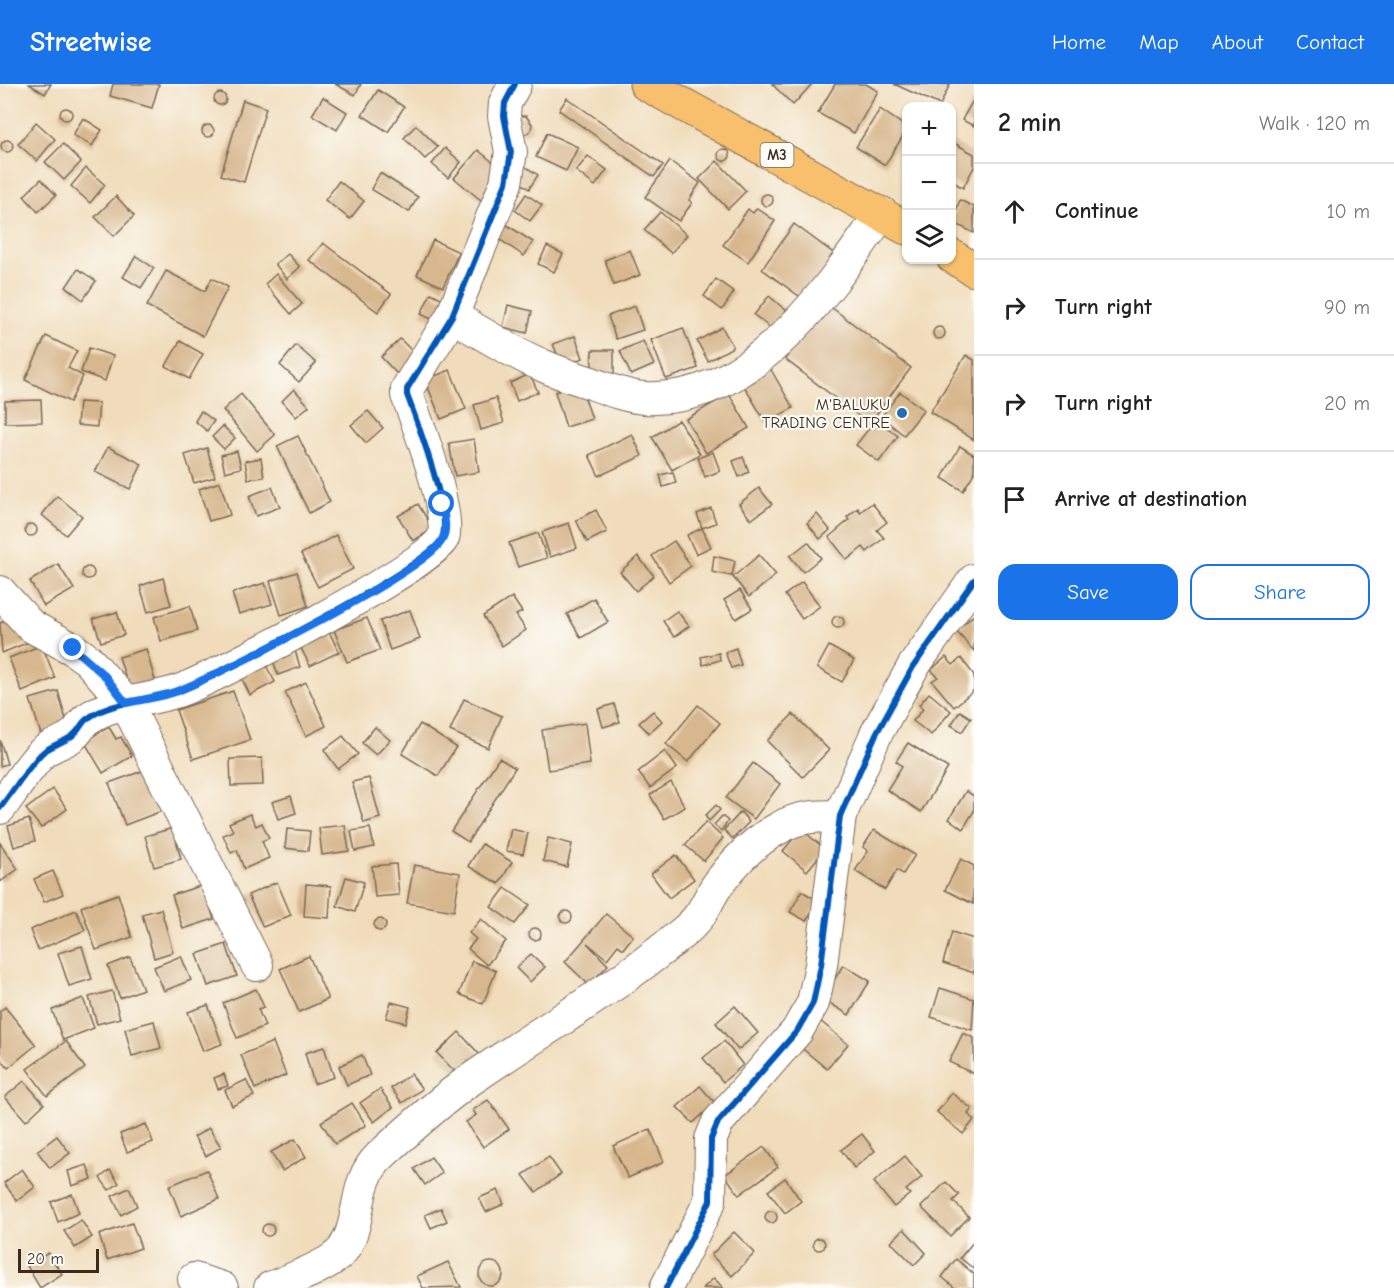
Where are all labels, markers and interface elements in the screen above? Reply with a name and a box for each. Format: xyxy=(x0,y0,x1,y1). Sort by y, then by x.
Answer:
text: Streetwise xyxy=(30,26,151,58)
text: Home xyxy=(1052,30,1106,54)
text: Map xyxy=(1139,30,1179,54)
text: About xyxy=(1212,30,1263,54)
text: Contact xyxy=(1296,30,1364,54)
map controls xyxy=(902,102,956,264)
button: + xyxy=(902,102,956,156)
text: 2 min xyxy=(998,108,1061,138)
text: Walk · 120 m xyxy=(1259,112,1370,135)
road number: M3 xyxy=(760,143,794,167)
button: − xyxy=(902,156,956,210)
icon: ahead xyxy=(998,195,1031,228)
text: Continue xyxy=(1055,198,1138,224)
text: 10 m xyxy=(1327,200,1370,223)
button: layers xyxy=(902,210,956,264)
icon: right xyxy=(998,291,1031,324)
text: Turn right xyxy=(1055,294,1152,320)
text: 90 m xyxy=(1324,296,1370,319)
icon: right xyxy=(998,387,1031,420)
text: Turn right xyxy=(1055,390,1152,416)
text: 20 m xyxy=(1324,392,1370,415)
place label: M'BALUKU TRADING CENTRE xyxy=(762,396,890,432)
marker: M'BALUKU TRADING CENTRE xyxy=(895,406,909,420)
icon: arrive xyxy=(998,483,1031,516)
text: Arrive at destination xyxy=(1055,486,1247,512)
route start xyxy=(428,490,454,516)
button: Save xyxy=(998,564,1178,620)
button: Share xyxy=(1190,564,1370,620)
route end xyxy=(59,634,85,660)
scale bar xyxy=(18,1246,99,1274)
text: 20 m xyxy=(27,1250,64,1268)

